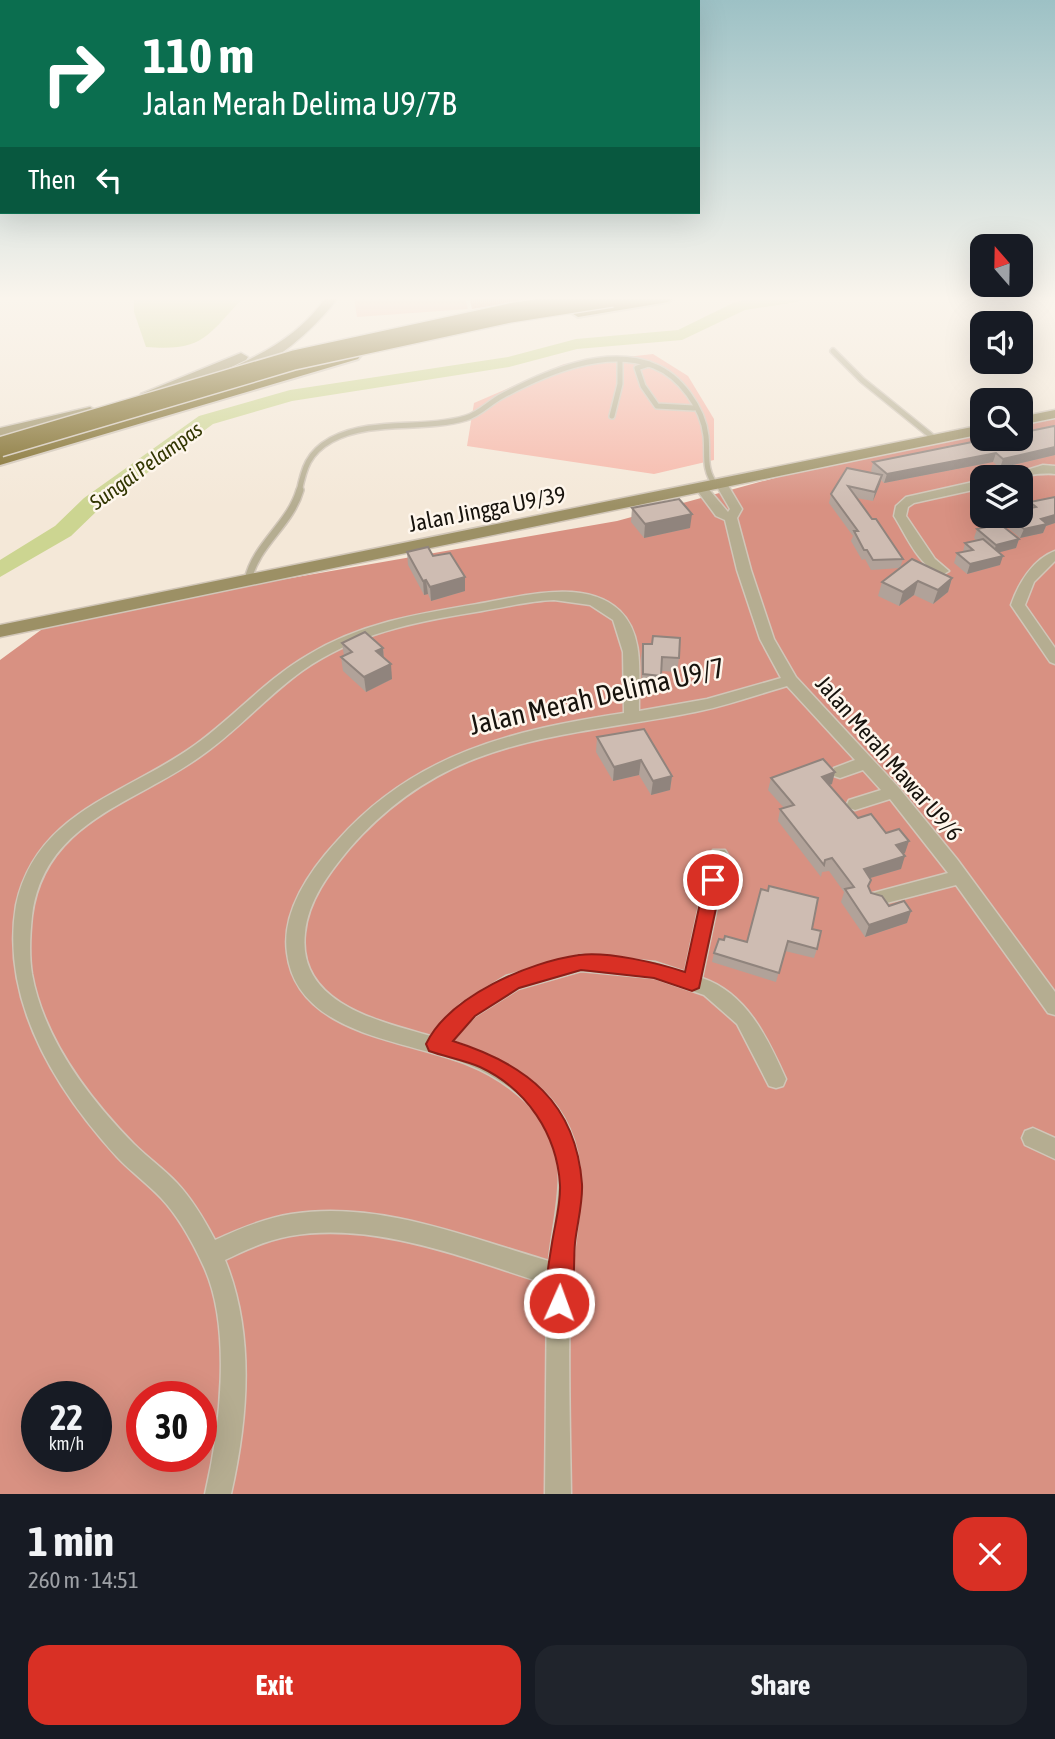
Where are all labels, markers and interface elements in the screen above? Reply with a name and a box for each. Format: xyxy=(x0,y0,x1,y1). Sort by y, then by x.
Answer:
text: 110 m xyxy=(143,27,254,83)
icon: right xyxy=(28,28,119,119)
text: Jalan Merah Delima U9/7B xyxy=(143,85,456,122)
icon: left xyxy=(90,161,128,199)
text: Then xyxy=(28,165,76,195)
north arrow xyxy=(970,234,1032,298)
map controls xyxy=(970,234,1033,528)
button: sound xyxy=(970,311,1033,374)
button: search xyxy=(970,388,1033,451)
water label: Sungai Pelampas xyxy=(84,416,206,515)
button: layers xyxy=(970,465,1033,528)
street label: Jalan Jingga U9/39 xyxy=(406,481,568,537)
street label: Jalan Merah Delima U9/7 xyxy=(466,651,728,741)
street label: Jalan Merah Mawar U9/6 xyxy=(810,670,968,846)
pin xyxy=(683,850,743,910)
icon: arrive xyxy=(694,861,732,899)
position arrow xyxy=(522,1266,596,1340)
speed limit sign: 30 xyxy=(126,1381,217,1472)
text: 22 xyxy=(50,1397,83,1437)
text: km/h xyxy=(49,1433,84,1454)
text: 1 min xyxy=(28,1517,114,1565)
button: close xyxy=(953,1517,1027,1591)
text: 260 m · 14:51 xyxy=(28,1567,139,1593)
button: Exit xyxy=(28,1645,521,1725)
button: Share xyxy=(535,1645,1027,1725)

